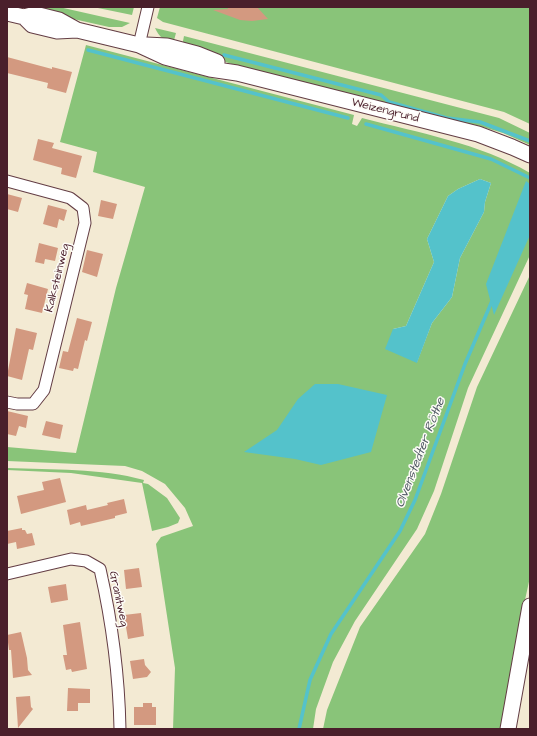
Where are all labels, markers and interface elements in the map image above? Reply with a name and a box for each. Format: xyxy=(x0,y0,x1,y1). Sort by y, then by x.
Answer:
street label: Weizengrund xyxy=(350,96,420,126)
street label: Kalksteinweg xyxy=(43,242,73,314)
water label: Olvenstedter Röthe xyxy=(393,396,449,510)
street label: Granitweg xyxy=(105,570,131,628)

